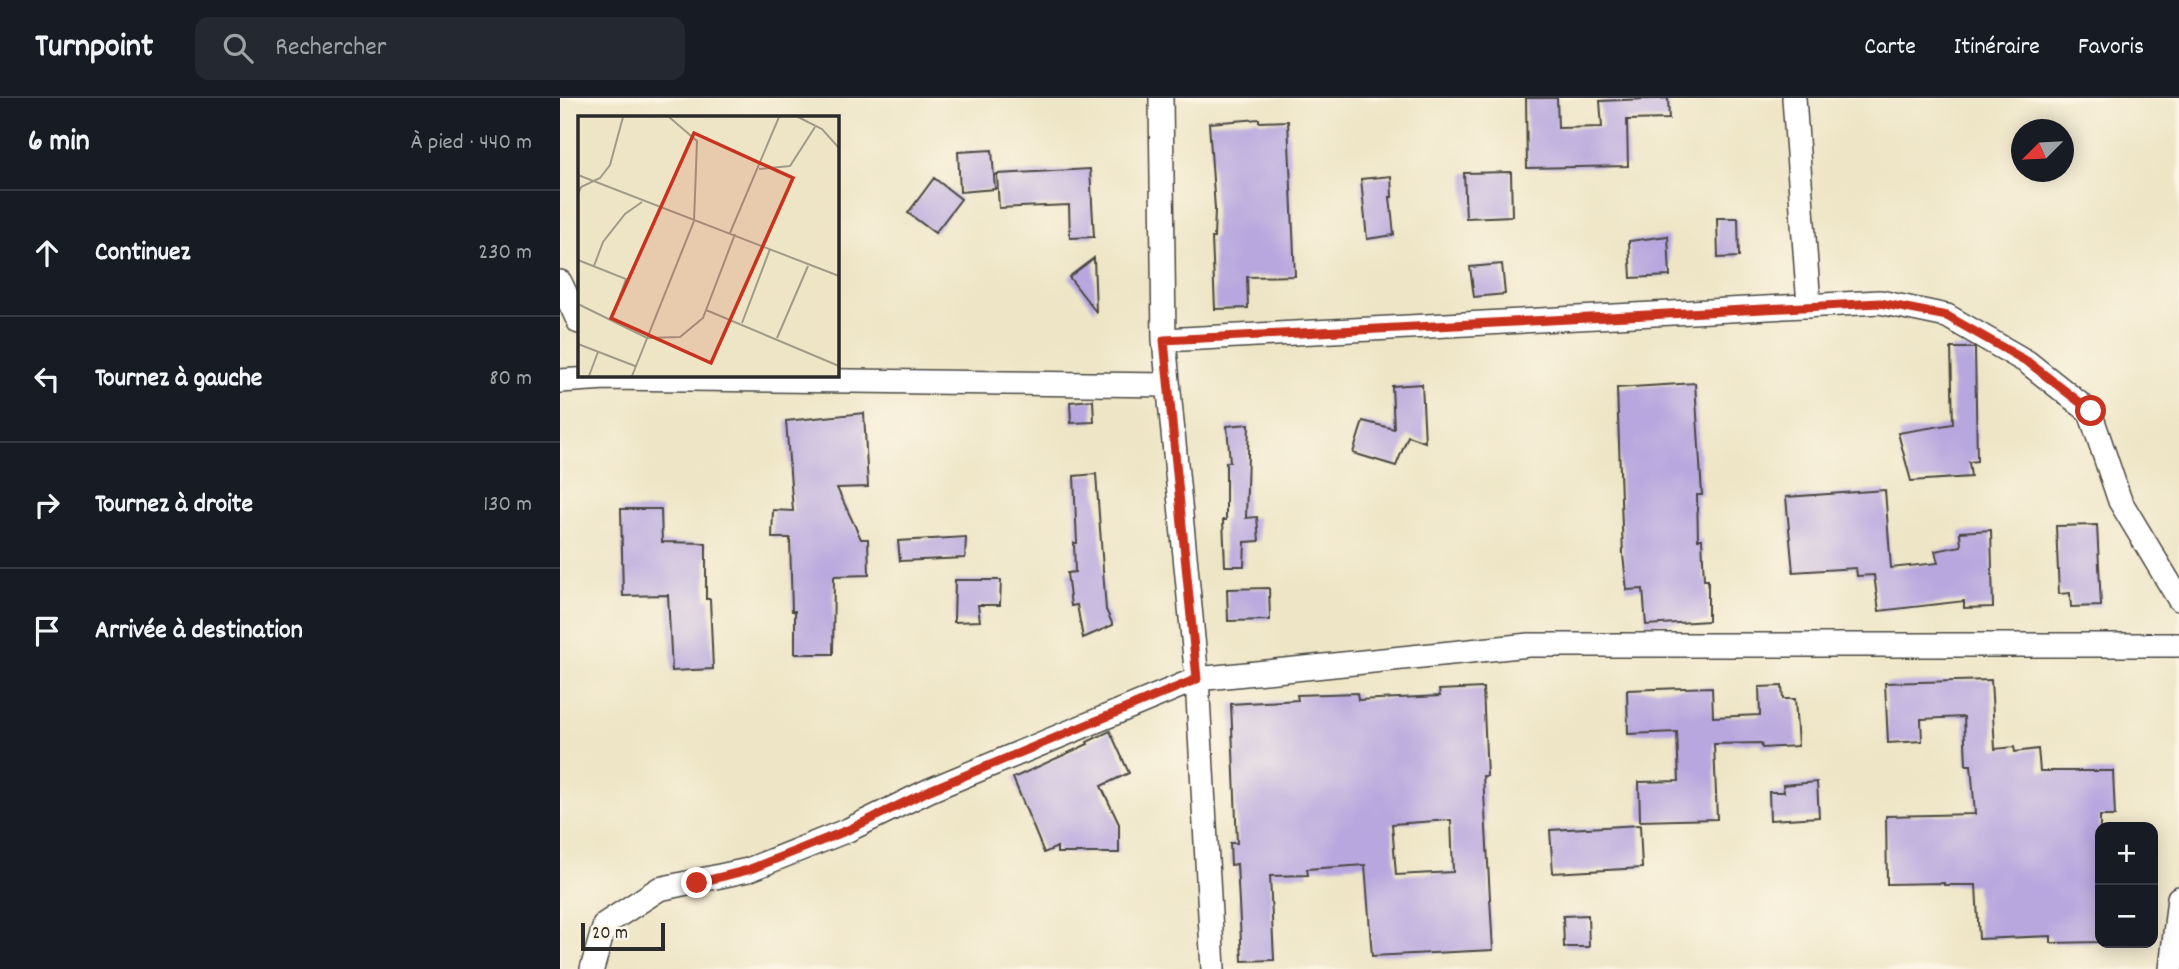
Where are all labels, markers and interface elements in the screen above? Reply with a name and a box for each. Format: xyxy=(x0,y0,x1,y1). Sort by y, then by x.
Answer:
search box xyxy=(195,17,685,80)
text: Turnpoint xyxy=(35,25,153,72)
icon: search xyxy=(219,29,257,67)
text: Rechercher xyxy=(275,30,386,67)
text: Carte xyxy=(1864,31,1916,65)
text: Itinéraire xyxy=(1954,31,2040,65)
text: Favoris xyxy=(2078,31,2144,65)
inset map xyxy=(578,116,838,376)
north arrow xyxy=(2011,119,2074,182)
text: 6 min xyxy=(28,122,90,165)
text: À pied · 440 m xyxy=(411,127,532,160)
icon: ahead xyxy=(28,234,66,272)
text: Continuez xyxy=(95,235,190,272)
text: 230 m xyxy=(478,237,532,270)
icon: left xyxy=(28,360,66,398)
text: Tournez à gauche xyxy=(95,361,262,398)
text: 80 m xyxy=(489,363,532,396)
route start xyxy=(2075,395,2106,426)
icon: right xyxy=(28,486,66,524)
text: Tournez à droite xyxy=(95,487,253,524)
text: 130 m xyxy=(483,489,532,522)
icon: arrive xyxy=(28,612,66,650)
text: Arrivée à destination xyxy=(95,613,303,650)
map controls xyxy=(2095,822,2158,948)
button: + xyxy=(2095,822,2158,885)
route end xyxy=(681,867,712,898)
button: − xyxy=(2095,885,2158,948)
scale bar xyxy=(581,920,665,952)
text: 20 m xyxy=(592,921,628,948)

